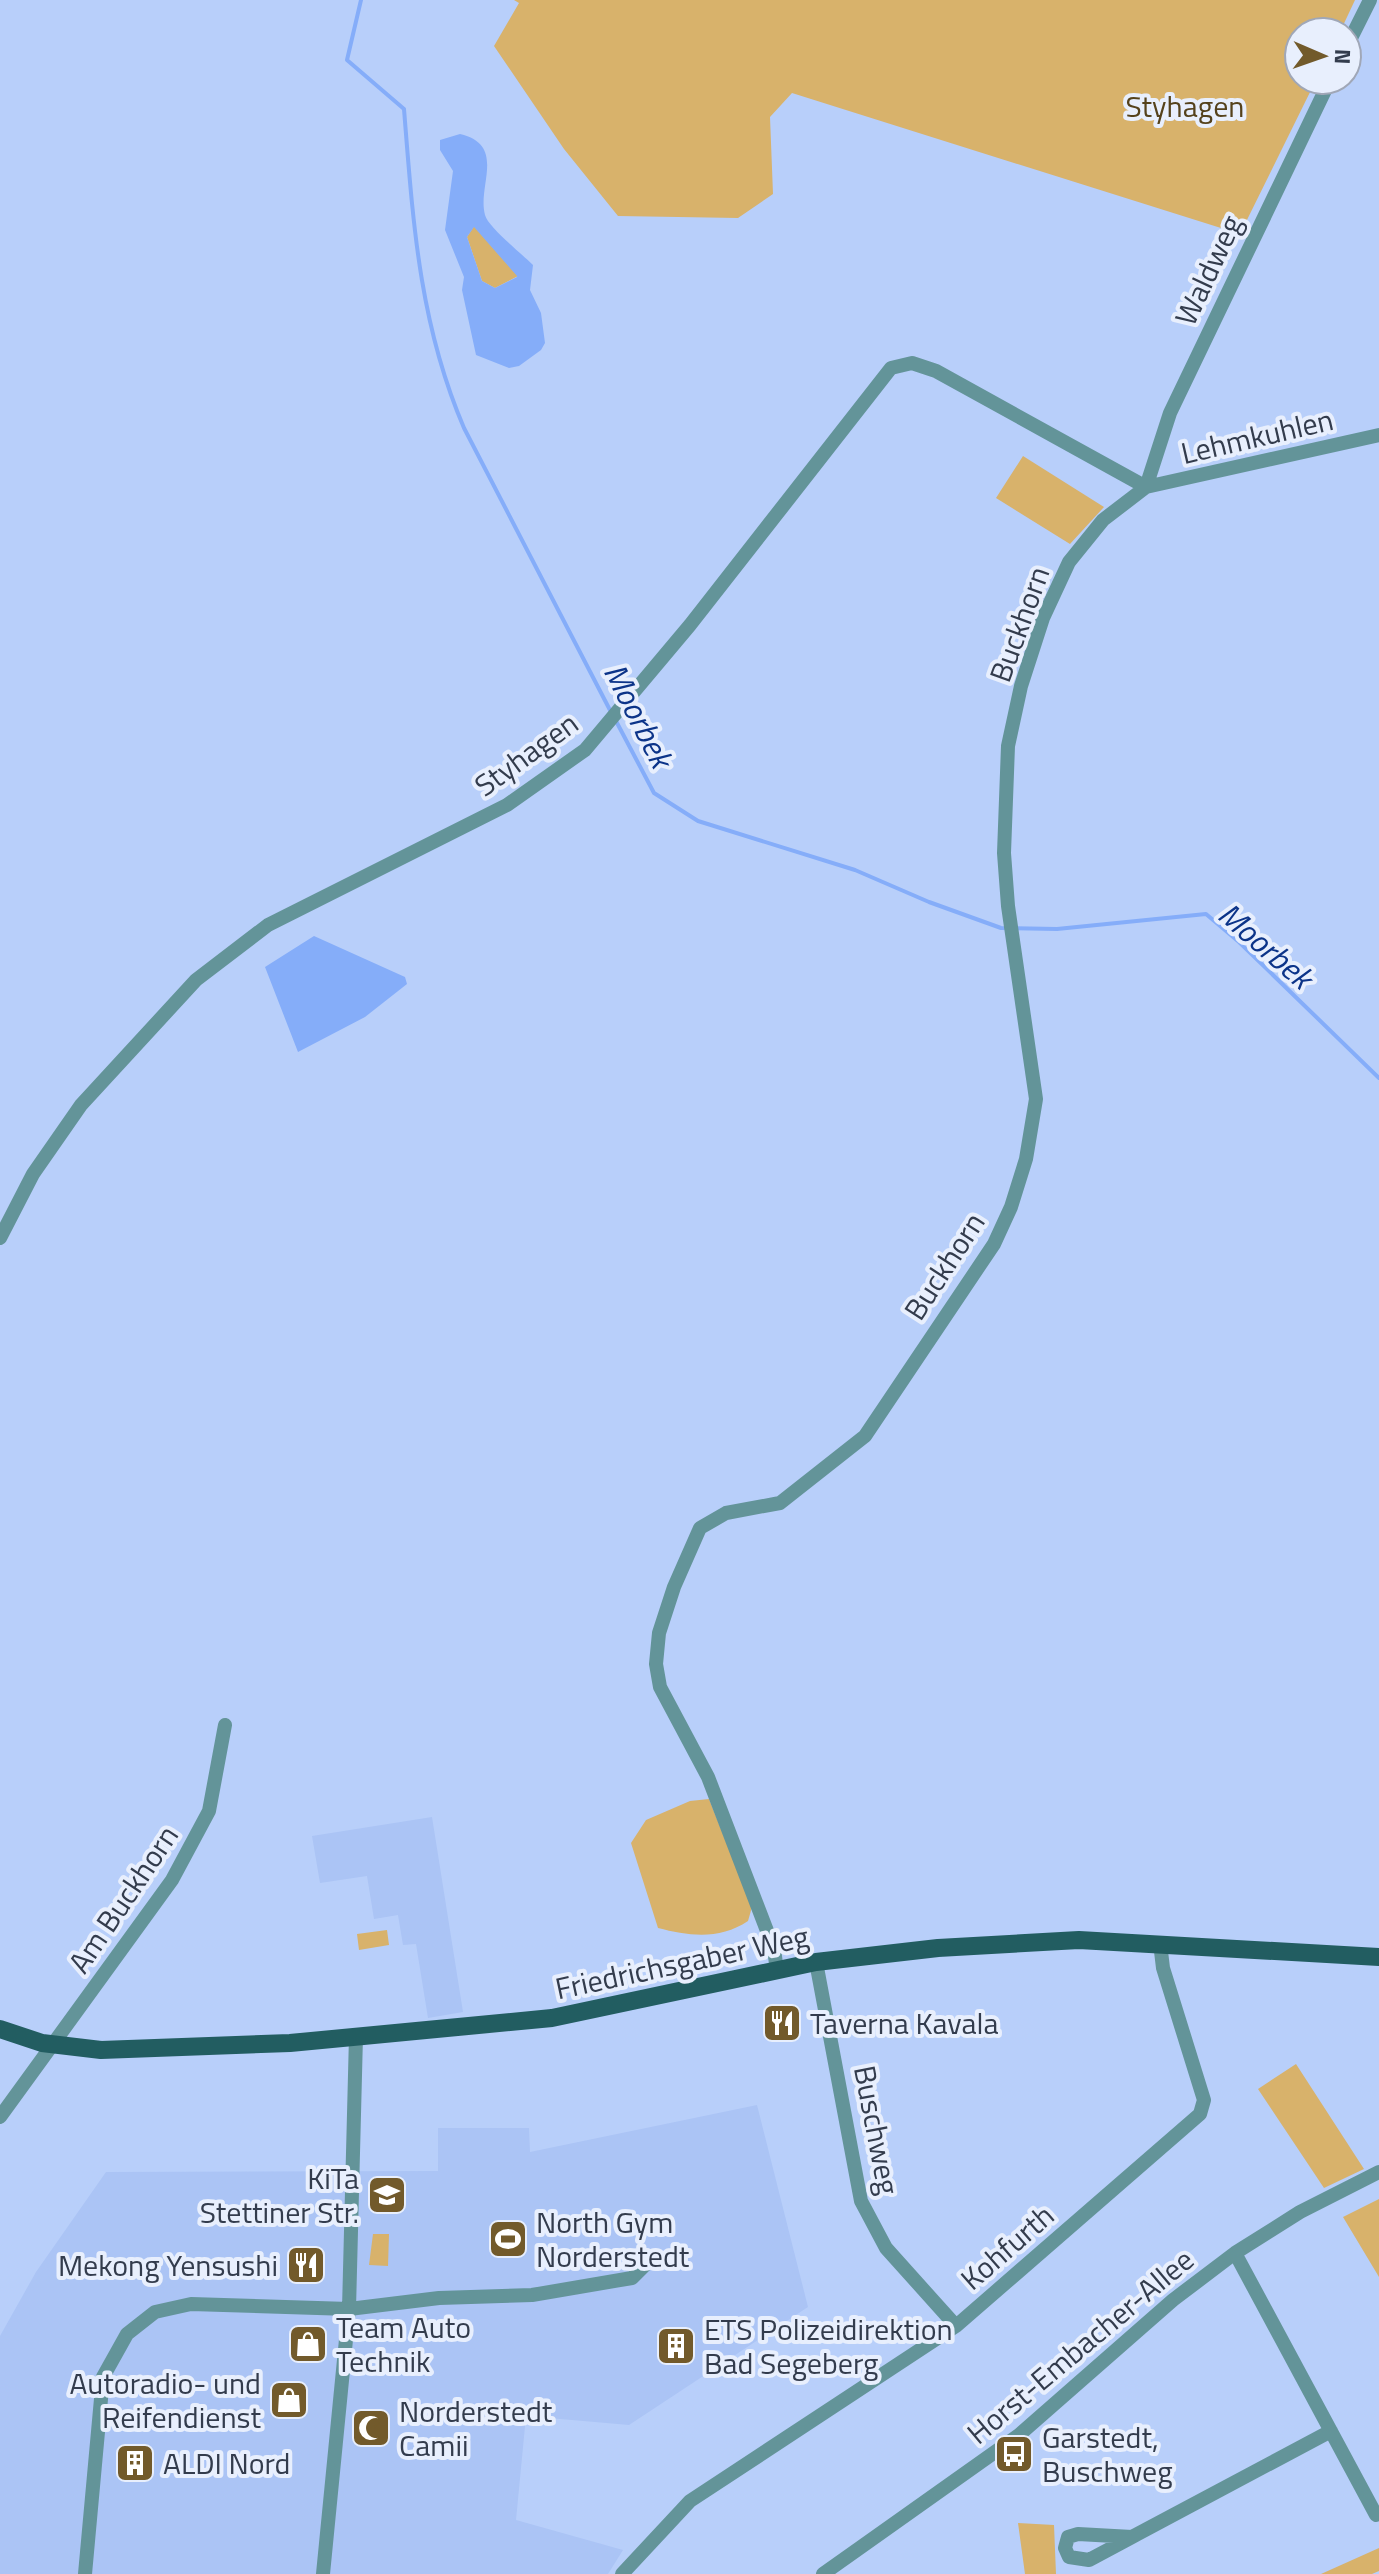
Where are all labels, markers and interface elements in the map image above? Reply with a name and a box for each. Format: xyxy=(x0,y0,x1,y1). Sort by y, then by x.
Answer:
north arrow xyxy=(1283,16,1363,96)
text: N xyxy=(1326,48,1360,65)
park label: Styhagen xyxy=(1126,83,1244,129)
street label: Waldweg xyxy=(1162,207,1254,333)
street label: Lehmkuhlen xyxy=(1176,396,1338,476)
street label: Buckhorn xyxy=(977,560,1061,688)
water label: Moorbek xyxy=(592,654,687,779)
street label: Styhagen xyxy=(464,700,588,808)
water label: Moorbek xyxy=(1208,890,1327,1002)
street label: Buckhorn xyxy=(892,1203,996,1329)
street label: Am Buckhorn xyxy=(56,1816,190,1982)
street label: Friedrichsgaber Weg xyxy=(551,1913,813,2011)
place label: Taverna Kavala xyxy=(810,2000,999,2046)
restaurant icon: Taverna Kavala xyxy=(761,2002,803,2044)
street label: Buschweg xyxy=(842,2061,912,2199)
place label: KiTa Stettiner Str. xyxy=(200,2155,359,2235)
school or university icon: KiTa Stettiner Str. xyxy=(366,2174,408,2216)
street label: Kohfurth xyxy=(950,2193,1064,2301)
place label: North Gym Norderstedt xyxy=(536,2199,690,2279)
sports icon: North Gym Norderstedt xyxy=(487,2218,529,2260)
street label: Horst-Embacher-Allee xyxy=(956,2237,1204,2455)
place label: Mekong Yensushi xyxy=(58,2242,278,2288)
restaurant icon: Mekong Yensushi xyxy=(285,2244,327,2286)
place label: Team Auto Technik xyxy=(336,2304,471,2384)
place label: ETS Polizeidirektion Bad Segeberg xyxy=(704,2306,953,2386)
shop icon: Team Auto Technik xyxy=(287,2323,329,2365)
building icon: ETS Polizeidirektion Bad Segeberg xyxy=(655,2325,697,2367)
place label: Autoradio- und Reifendienst xyxy=(69,2360,261,2440)
shop icon: Autoradio- und Reifendienst xyxy=(268,2379,310,2421)
place label: Norderstedt Camii xyxy=(399,2388,553,2468)
mosque icon: Norderstedt Camii xyxy=(350,2407,392,2449)
place label: Garstedt, Buschweg xyxy=(1042,2414,1173,2494)
bus stop icon: Garstedt, Buschweg xyxy=(993,2433,1035,2475)
place label: ALDI Nord xyxy=(163,2440,290,2486)
building icon: ALDI Nord xyxy=(114,2442,156,2484)

